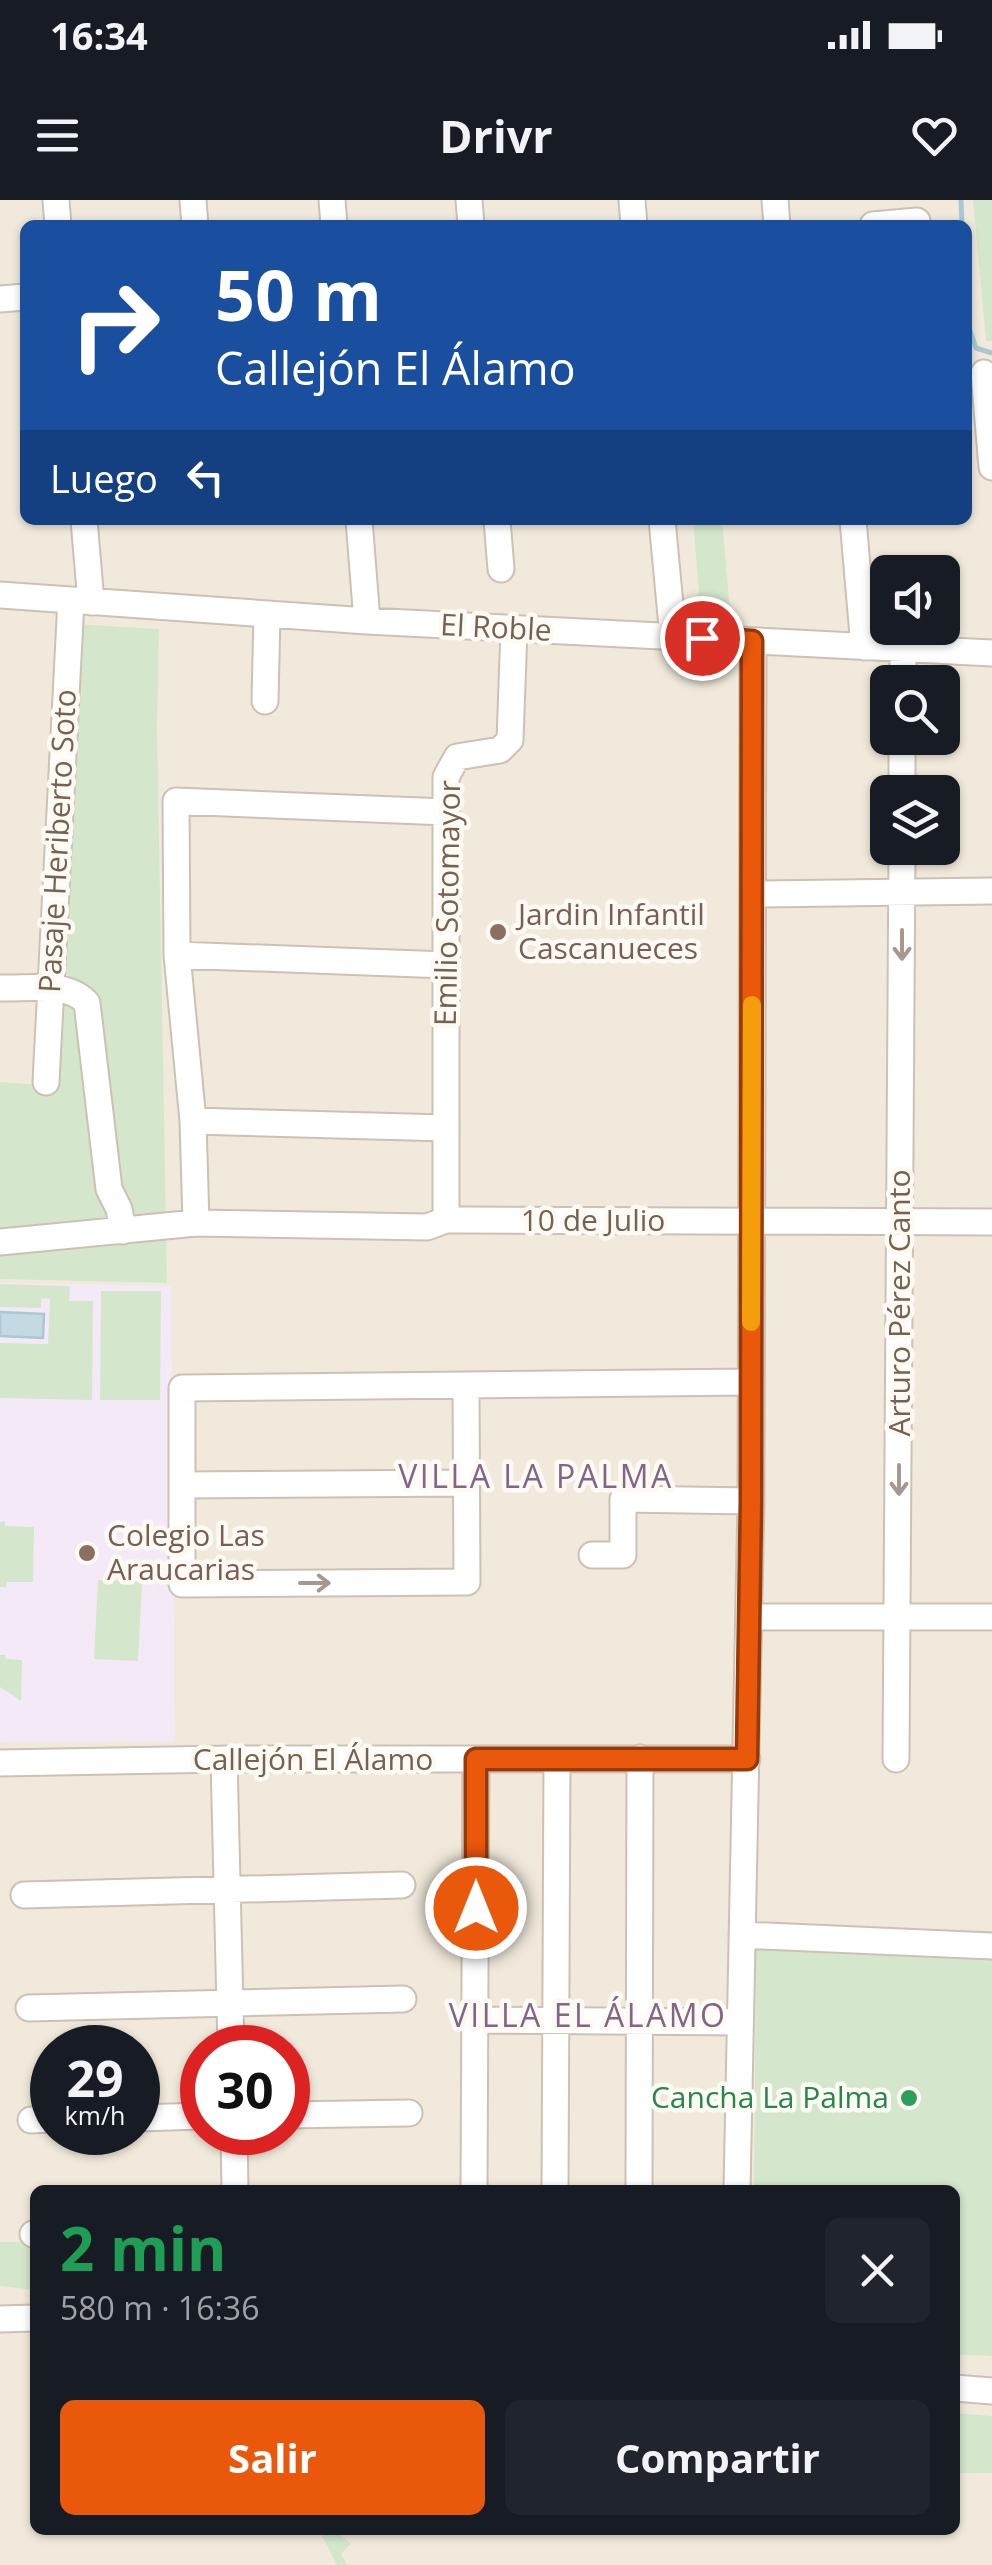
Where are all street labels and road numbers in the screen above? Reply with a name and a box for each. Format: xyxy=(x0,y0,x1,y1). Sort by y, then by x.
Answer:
street label: El Roble xyxy=(439,603,553,650)
street label: Pasaje Heriberto Soto xyxy=(28,688,85,994)
street label: Emilio Sotomayor xyxy=(424,780,469,1026)
street label: Arturo Pérez Canto xyxy=(878,1170,919,1436)
street label: 10 de Julio xyxy=(521,1199,665,1240)
street label: Callejón El Álamo xyxy=(193,1738,433,1779)

